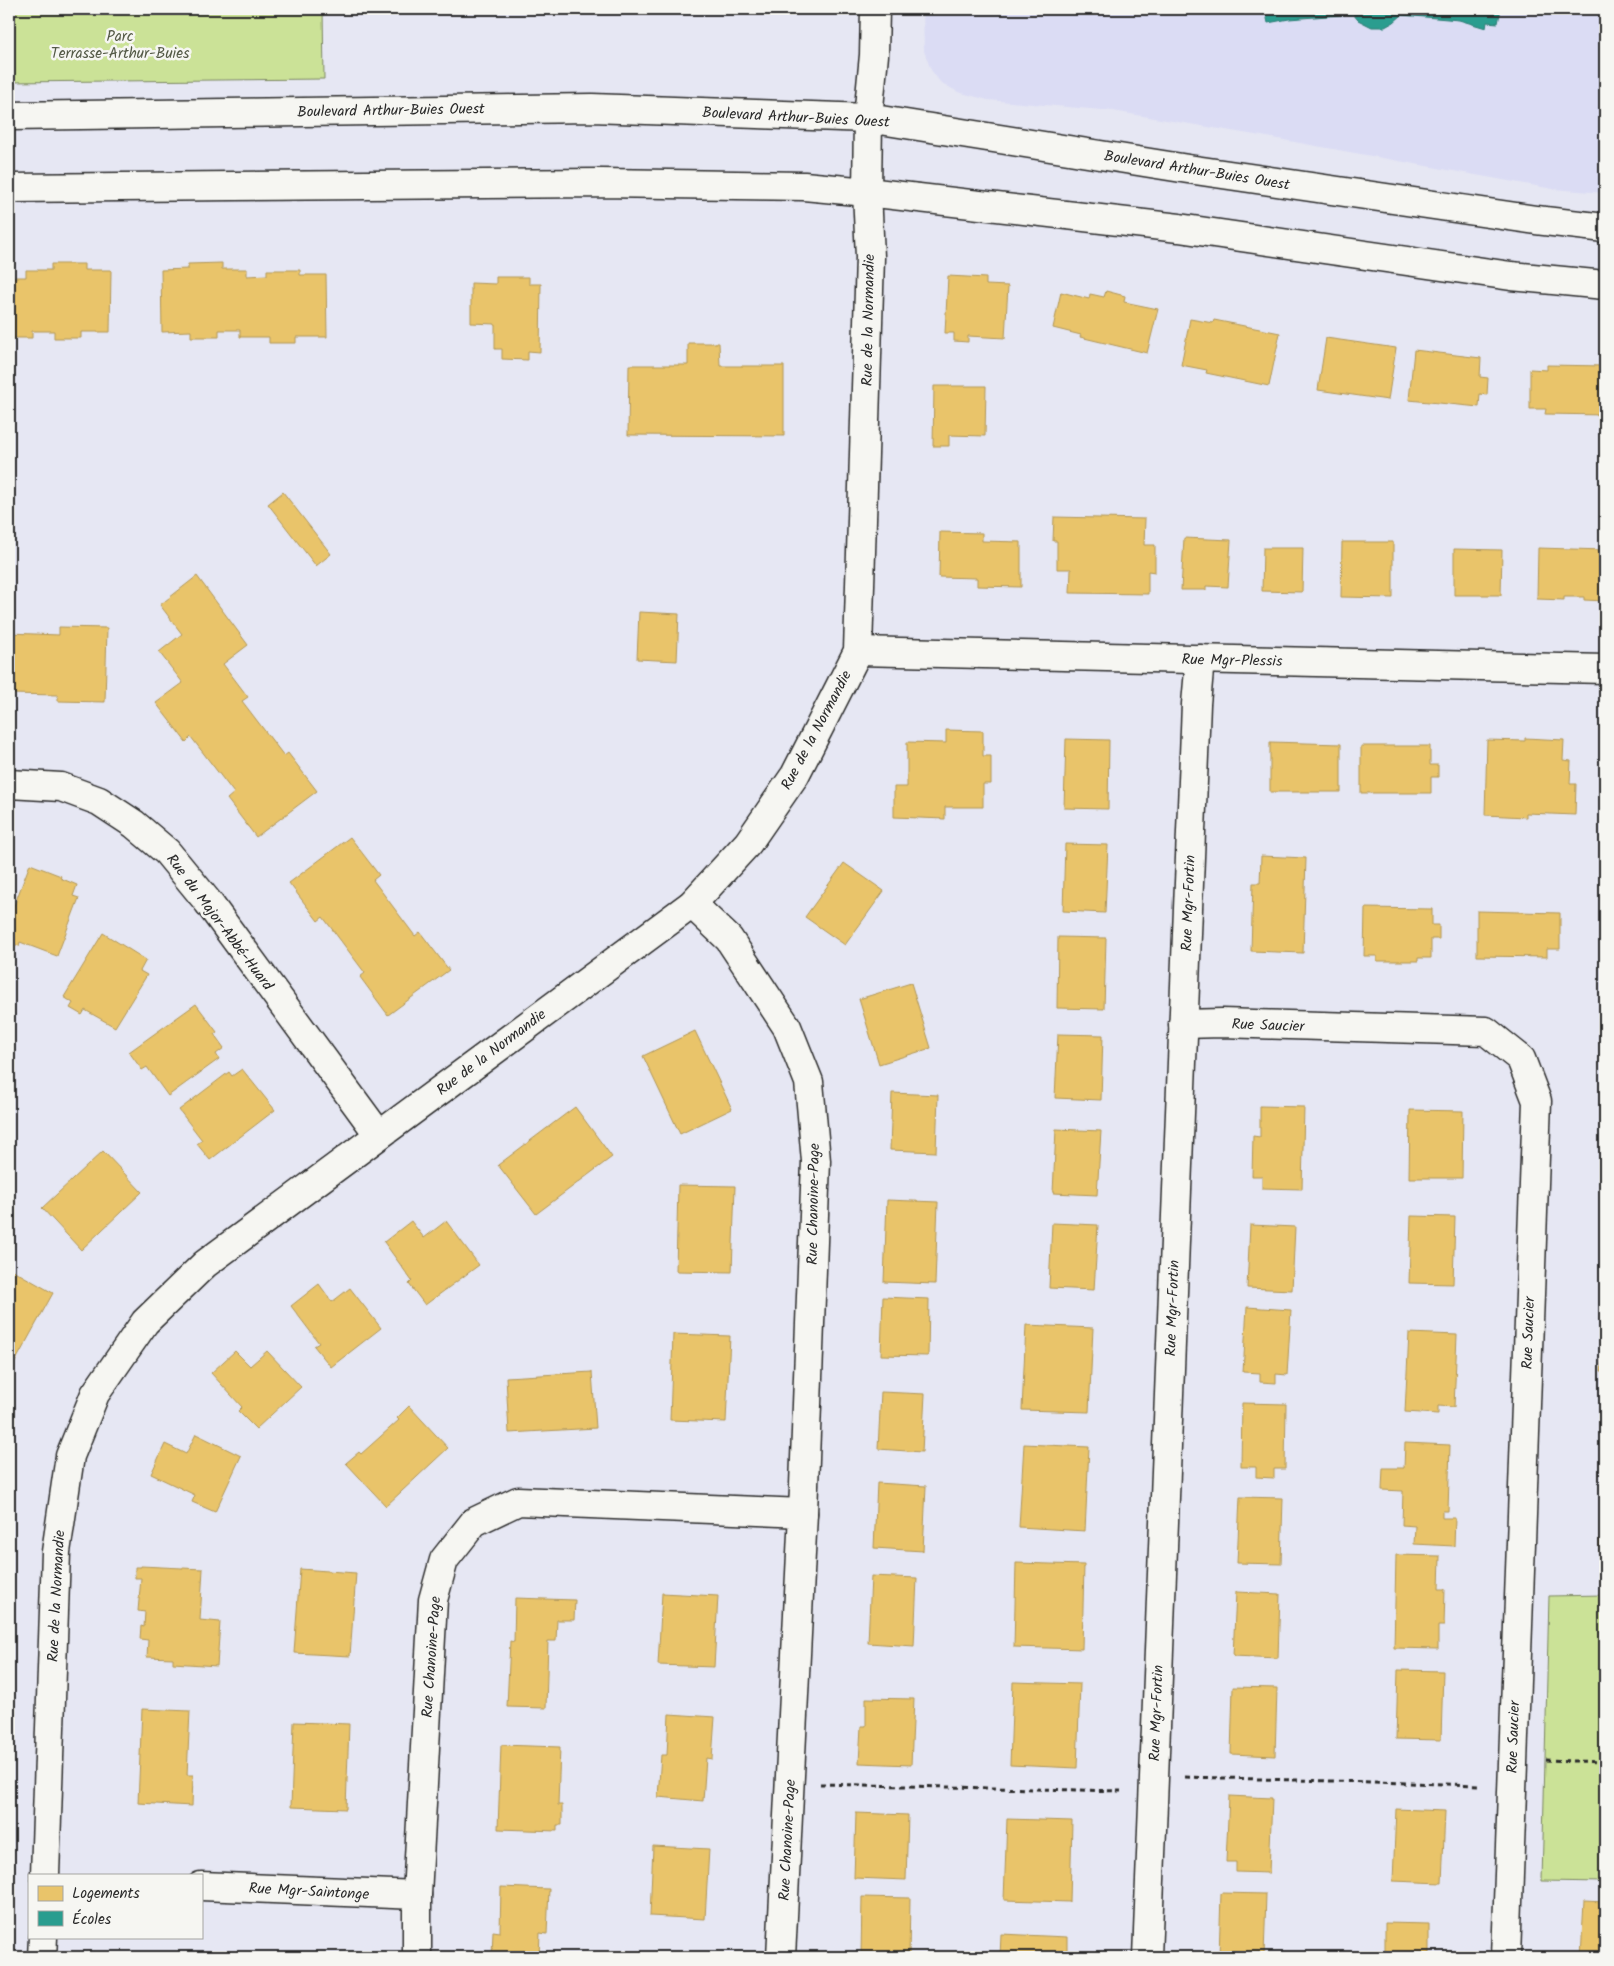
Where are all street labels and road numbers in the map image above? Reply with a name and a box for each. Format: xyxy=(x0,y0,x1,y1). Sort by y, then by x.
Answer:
street label: Boulevard Arthur-Buies Ouest xyxy=(297,97,485,125)
street label: Boulevard Arthur-Buies Ouest xyxy=(702,101,890,135)
street label: Boulevard Arthur-Buies Ouest xyxy=(1102,144,1292,198)
street label: Rue de la Normandie xyxy=(856,253,882,386)
street label: Rue Mgr-Plessis xyxy=(1181,648,1283,674)
street label: Rue de la Normandie xyxy=(775,666,859,795)
street label: Rue du Major-Abbé-Huard xyxy=(160,849,279,996)
street label: Rue Mgr-Fortin xyxy=(1175,854,1203,952)
street label: Rue de la Normandie xyxy=(432,1003,552,1102)
street label: Rue Saucier xyxy=(1231,1013,1306,1039)
street label: Rue Chanoine-Page xyxy=(801,1143,827,1265)
street label: Rue Mgr-Fortin xyxy=(1159,1259,1187,1357)
street label: Rue Saucier xyxy=(1516,1295,1542,1370)
street label: Rue de la Normandie xyxy=(42,1529,72,1663)
street label: Rue Chanoine-Page xyxy=(416,1595,448,1719)
street label: Rue Mgr-Fortin xyxy=(1143,1664,1171,1762)
street label: Rue Saucier xyxy=(1501,1699,1527,1774)
street label: Rue Chanoine-Page xyxy=(773,1778,803,1902)
street label: Rue Mgr-Saintonge xyxy=(248,1877,370,1907)

